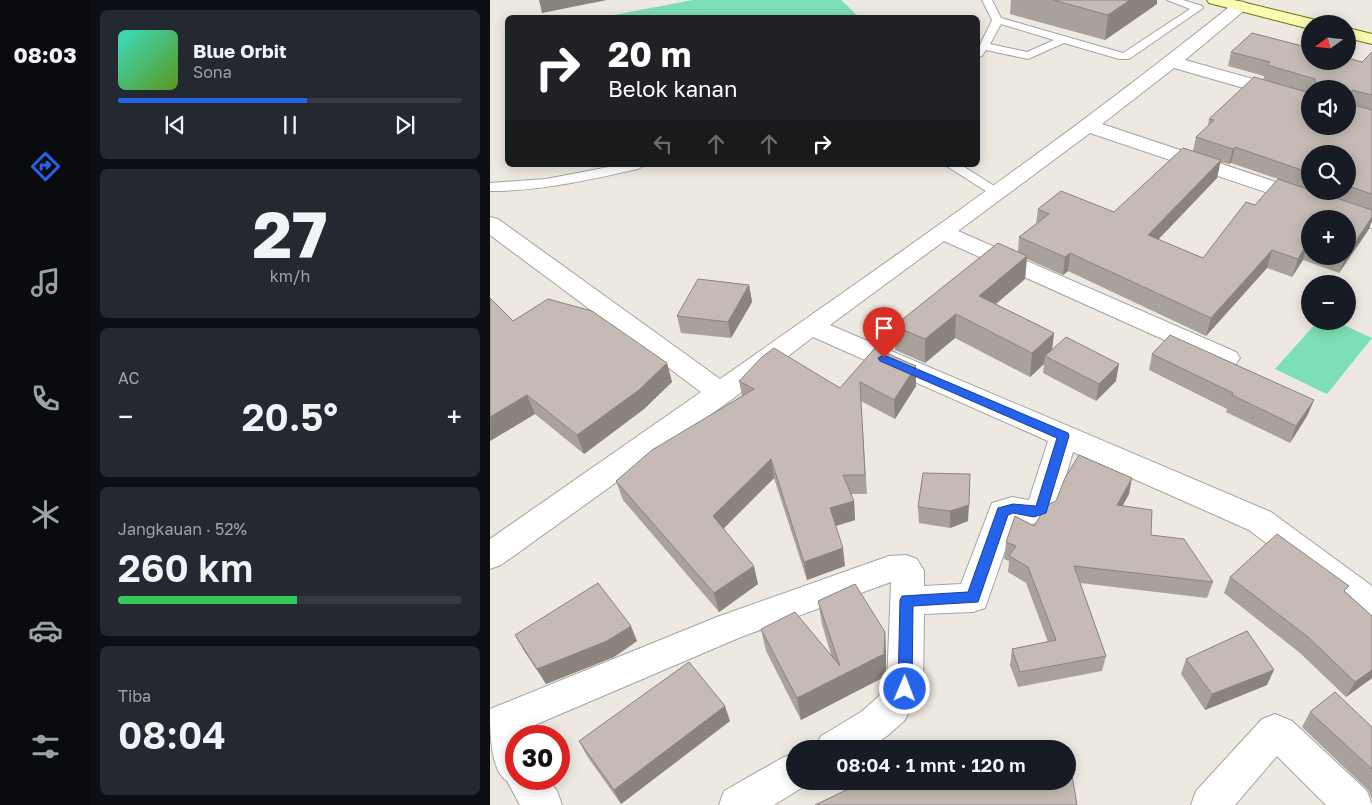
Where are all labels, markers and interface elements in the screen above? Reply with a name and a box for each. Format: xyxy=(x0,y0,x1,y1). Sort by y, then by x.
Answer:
north arrow xyxy=(1301,15,1356,70)
map controls xyxy=(1301,15,1356,330)
text: 20 m xyxy=(608,33,691,75)
icon: right xyxy=(525,35,590,100)
text: Blue Orbit xyxy=(193,39,287,62)
text: 08:03 xyxy=(13,41,77,68)
text: Sona xyxy=(193,62,232,82)
text: Belok kanan xyxy=(608,75,738,102)
button: sound xyxy=(1301,80,1356,135)
icon: previous xyxy=(161,111,189,139)
icon: pause xyxy=(276,111,304,139)
icon: next xyxy=(391,111,419,139)
icon: left xyxy=(649,130,677,158)
icon: ahead xyxy=(702,130,730,158)
icon: ahead xyxy=(755,130,783,158)
icon: right xyxy=(808,130,836,158)
button: search xyxy=(1301,145,1356,200)
icon: directions xyxy=(28,149,63,184)
text: 27 xyxy=(252,194,328,272)
button: + xyxy=(1301,210,1356,265)
icon: music xyxy=(28,265,63,300)
text: km/h xyxy=(270,266,310,286)
button: − xyxy=(1301,275,1356,330)
pin xyxy=(863,307,905,358)
icon: arrive xyxy=(870,314,898,342)
text: AC xyxy=(118,368,139,388)
icon: phone xyxy=(28,381,63,416)
text: 20.5° xyxy=(242,394,338,439)
text: − xyxy=(118,400,133,433)
text: + xyxy=(447,400,462,433)
icon: climate xyxy=(28,497,63,532)
text: Jangkauan · 52% xyxy=(118,519,247,539)
text: 260 km xyxy=(118,545,253,590)
icon: car xyxy=(28,613,63,648)
position arrow xyxy=(878,662,930,714)
text: Tiba xyxy=(118,686,151,706)
text: 08:04 xyxy=(118,712,226,757)
speed limit sign: 30 xyxy=(505,725,570,790)
icon: filters xyxy=(28,729,63,764)
text: 08:04 · 1 mnt · 120 m xyxy=(836,753,1026,776)

